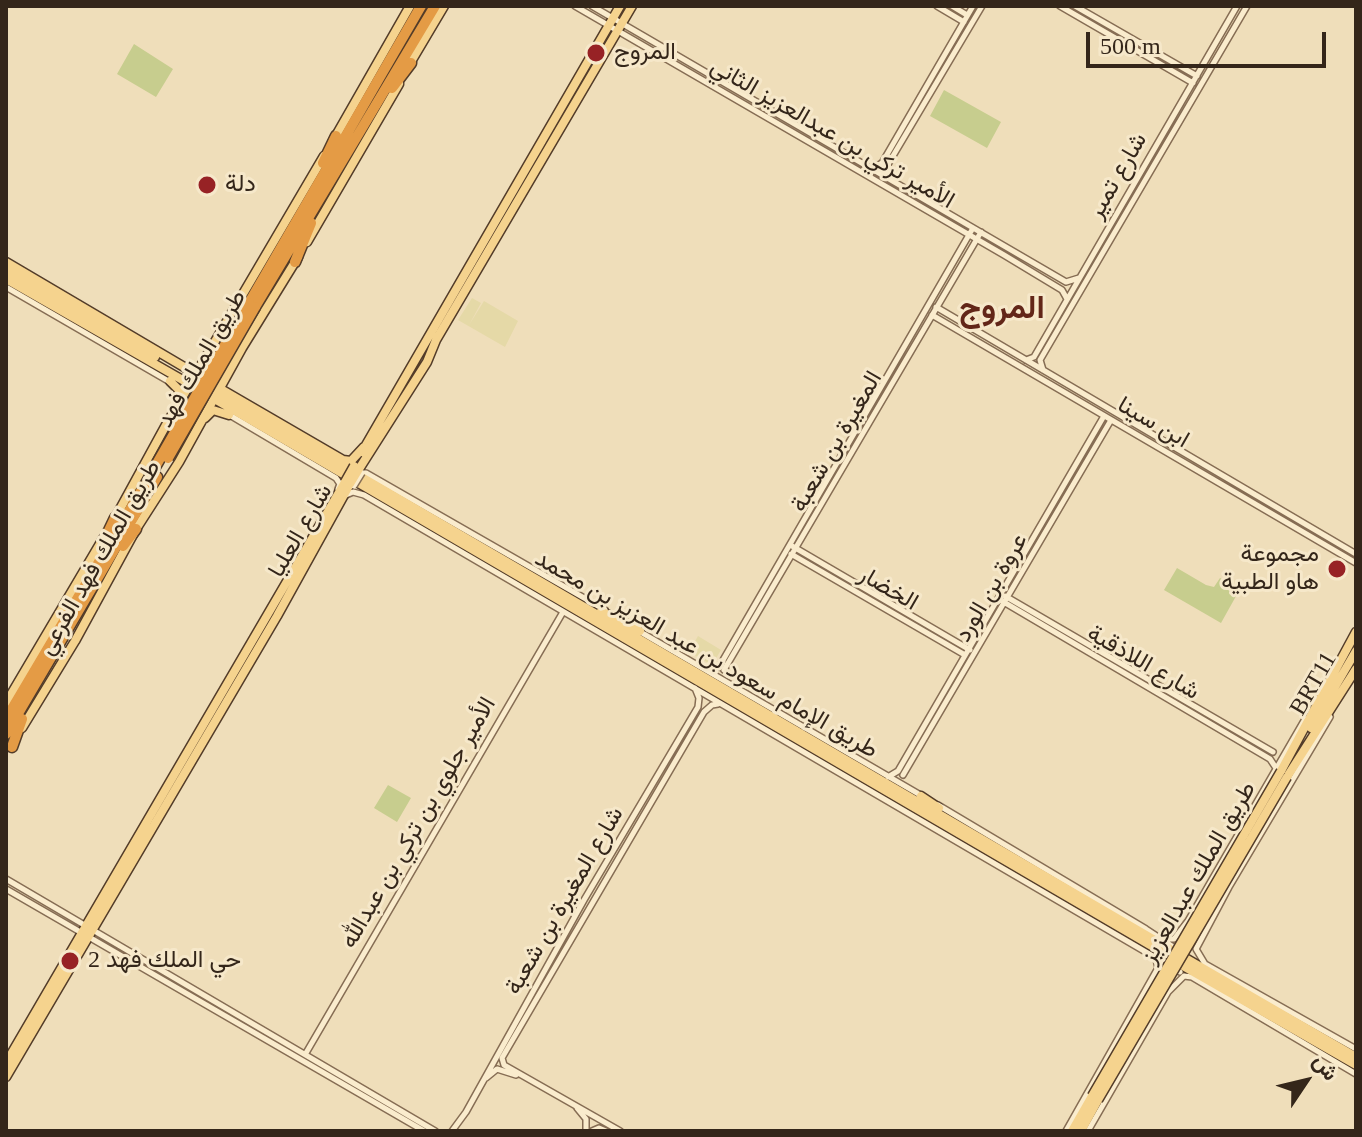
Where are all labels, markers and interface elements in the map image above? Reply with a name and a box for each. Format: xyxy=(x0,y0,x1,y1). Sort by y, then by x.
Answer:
scale bar xyxy=(1090,16,1330,66)
text: 500 m xyxy=(1100,33,1161,59)
place label: المروج xyxy=(614,39,676,67)
marker: المروج xyxy=(585,42,607,64)
street label: الأمير تركي بن عبدالعزيز الثاني xyxy=(705,52,959,216)
street label: شارع تمير xyxy=(1082,128,1154,224)
place label: دلة xyxy=(225,171,256,199)
marker: دلة xyxy=(196,174,218,196)
street label: طريق الملك فهد xyxy=(151,285,253,433)
district label: المروج xyxy=(959,291,1045,329)
street label: المغيرة بن شعبة xyxy=(785,366,889,518)
street label: ابن سينا xyxy=(1112,391,1194,455)
street label: طريق الملك فهد الفرعي xyxy=(32,455,168,661)
street label: شارع العليا xyxy=(263,479,339,583)
street label: عروة بن الورد xyxy=(949,529,1035,647)
place label: مجموعة هاو الطبية xyxy=(1221,541,1319,597)
street label: طريق الإمام سعود بن عبد العزيز بن محمد xyxy=(529,545,883,765)
marker: مجموعة هاو الطبية xyxy=(1326,558,1348,580)
street label: الخضار xyxy=(853,561,923,617)
street label: شارع اللاذقية xyxy=(1082,619,1204,707)
street label: BRT11 xyxy=(1284,647,1344,721)
street label: الأمير جلوي بن تركي بن عبدالله xyxy=(335,692,503,954)
street label: طريق الملك عبدالعزيز xyxy=(1135,777,1263,969)
street label: شارع المغيرة بن شعبة xyxy=(499,802,631,1000)
place label: حي الملك فهد 2 xyxy=(88,947,241,975)
marker: حي الملك فهد 2 xyxy=(59,950,81,972)
north arrow xyxy=(1266,1041,1346,1121)
text: ش xyxy=(1308,1049,1344,1085)

